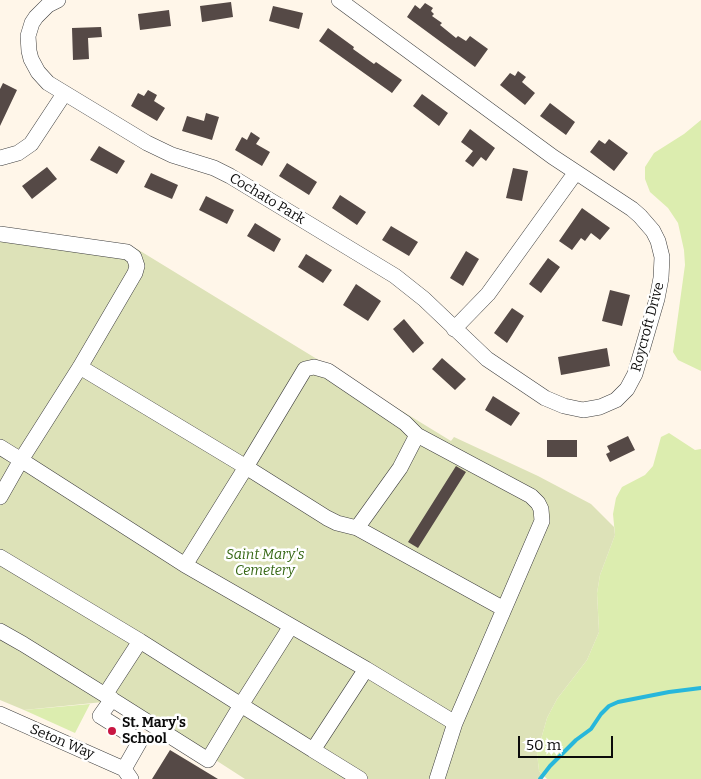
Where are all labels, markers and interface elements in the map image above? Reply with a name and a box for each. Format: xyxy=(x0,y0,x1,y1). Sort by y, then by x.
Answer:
street label: Cochato Park xyxy=(226,170,308,228)
street label: Roycroft Drive xyxy=(628,280,668,374)
park label: Saint Mary's Cemetery xyxy=(226,547,304,580)
place label: St. Mary's School xyxy=(122,715,186,748)
street label: Seton Way xyxy=(27,721,97,763)
marker: St. Mary's School xyxy=(106,725,118,737)
scale bar xyxy=(521,726,616,758)
text: 50 m xyxy=(526,736,561,754)

